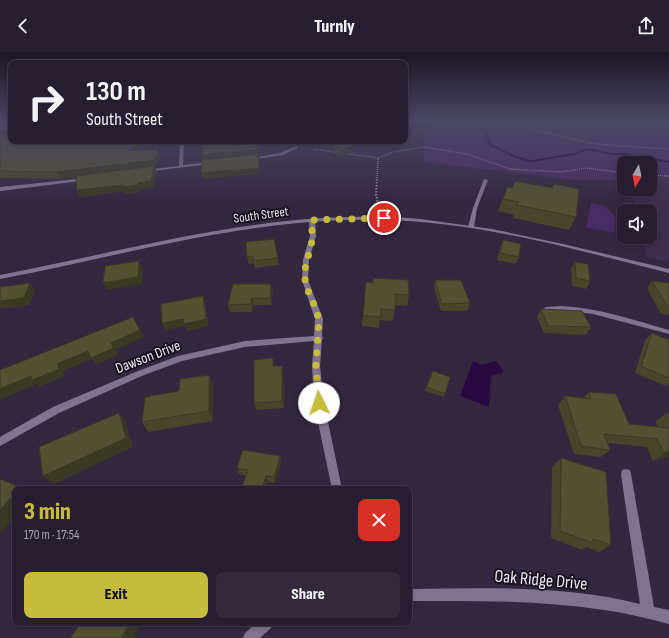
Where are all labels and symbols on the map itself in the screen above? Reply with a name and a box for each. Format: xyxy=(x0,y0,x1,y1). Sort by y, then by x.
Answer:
north arrow xyxy=(617,156,657,196)
pin xyxy=(367,201,401,235)
street label: South Street xyxy=(232,203,290,227)
street label: Dawson Drive xyxy=(113,336,183,378)
position arrow xyxy=(298,382,340,424)
street label: Oak Ridge Drive xyxy=(494,565,588,595)

